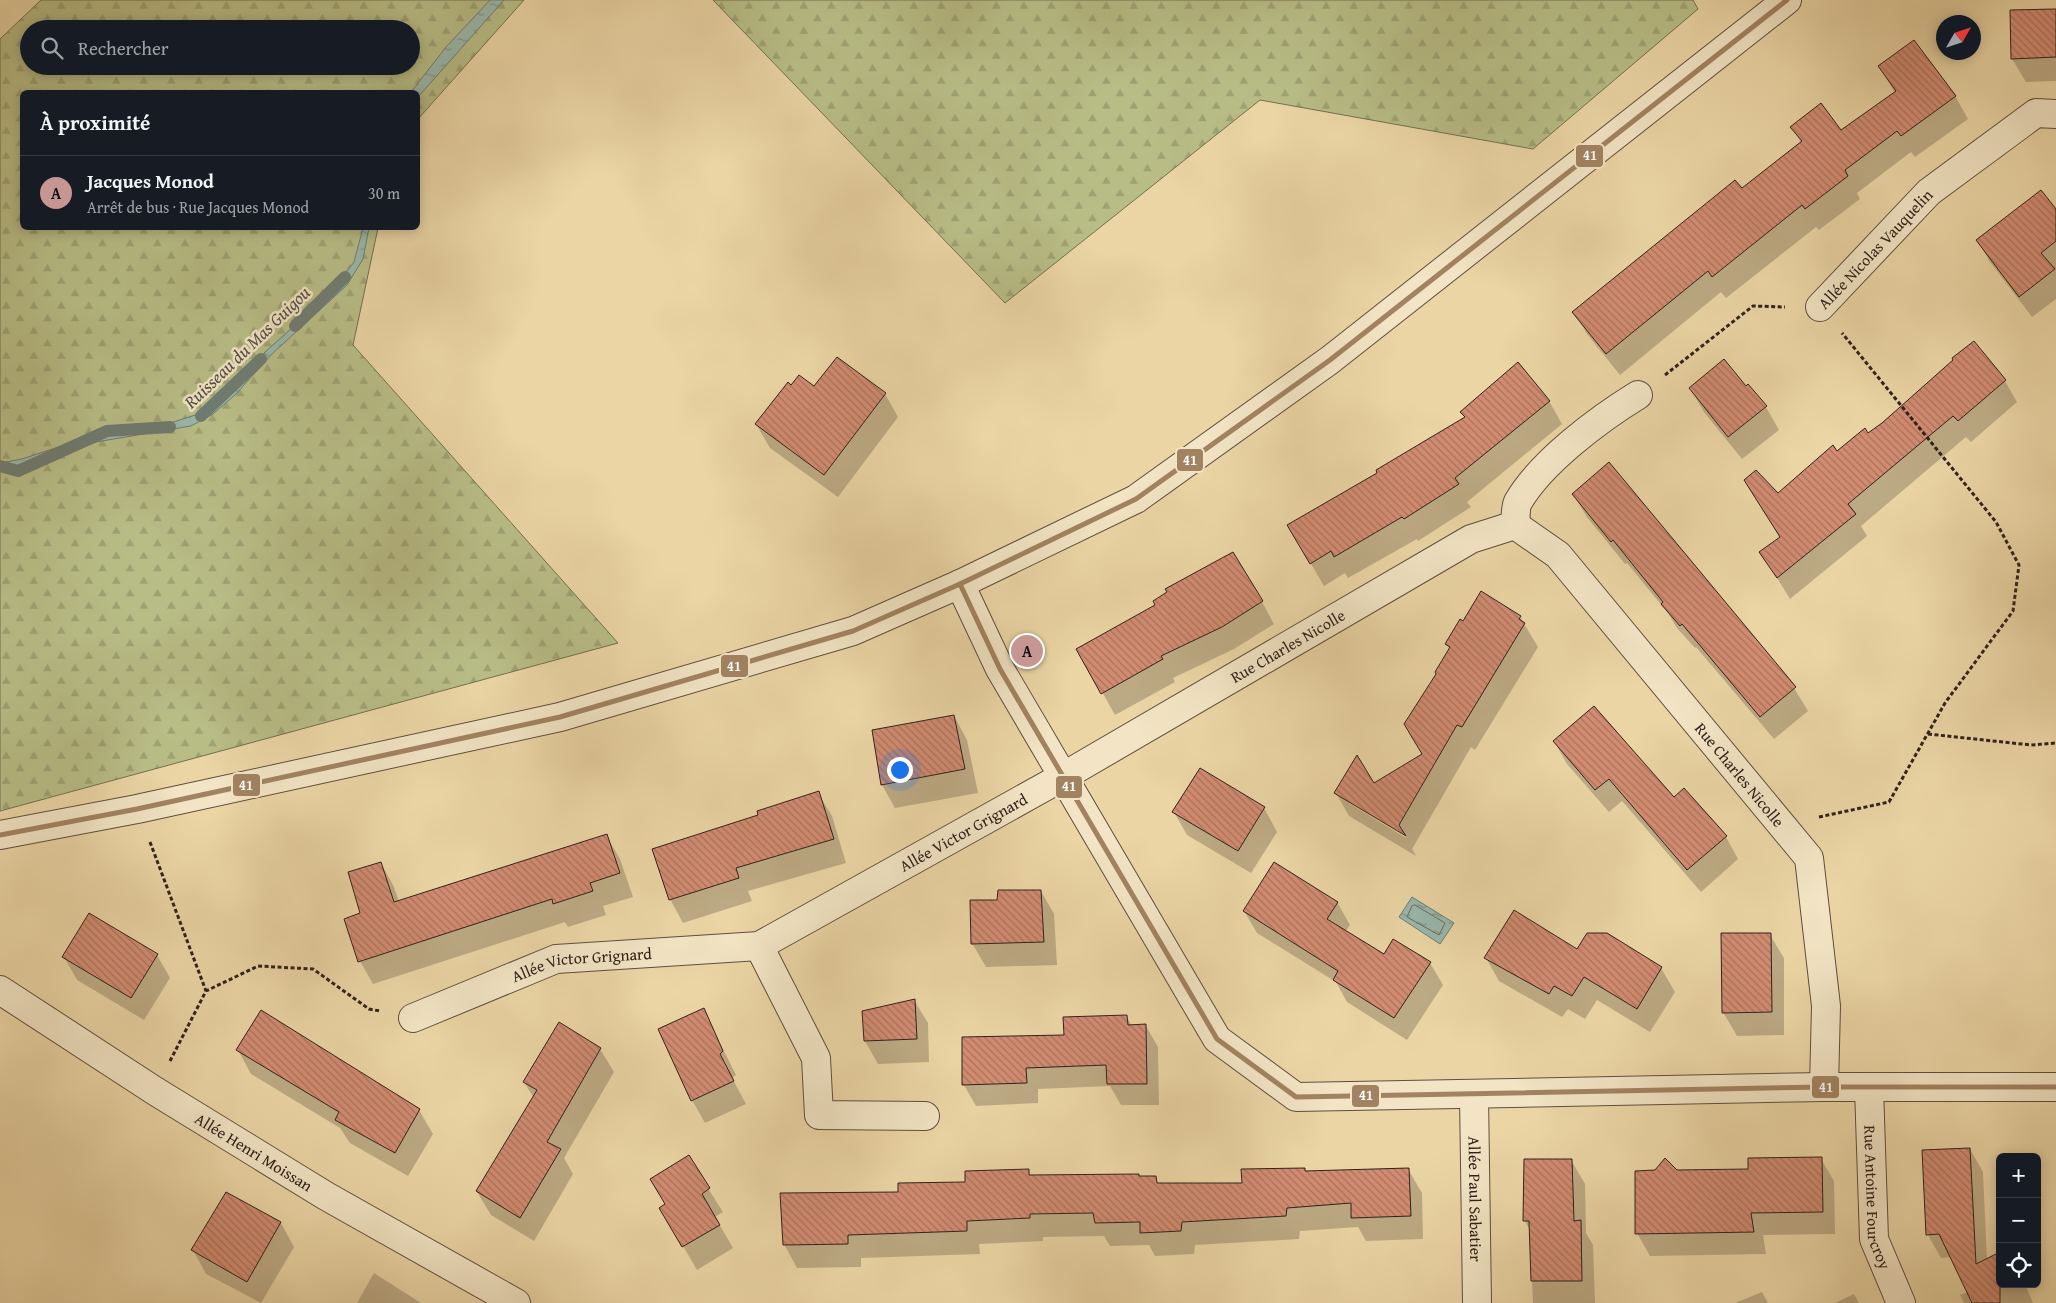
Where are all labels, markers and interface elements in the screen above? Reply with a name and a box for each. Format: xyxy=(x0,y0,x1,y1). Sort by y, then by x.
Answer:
north arrow xyxy=(1936,15,1981,60)
search box xyxy=(20,20,420,75)
icon: search xyxy=(38,34,66,62)
text: Rechercher xyxy=(78,34,169,62)
text: À proximité xyxy=(40,107,150,138)
line badge: 41 xyxy=(1575,144,1604,168)
text: 41 xyxy=(1583,145,1597,165)
text: Jacques Monod xyxy=(87,167,214,195)
text: A xyxy=(51,181,61,205)
text: 30 m xyxy=(368,181,400,205)
street label: Allée Nicolas Vauquelin xyxy=(1812,183,1938,314)
text: Arrêt de bus · Rue Jacques Monod xyxy=(87,195,309,219)
water label: Ruisseau du Mas Guigou xyxy=(177,279,316,415)
line badge: 41 xyxy=(1176,448,1204,472)
text: 41 xyxy=(1183,450,1197,470)
street label: Rue Charles Nicolle xyxy=(1226,603,1350,689)
pin: A xyxy=(1011,632,1043,670)
line badge: 41 xyxy=(720,654,749,678)
text: 41 xyxy=(727,656,741,676)
street label: Rue Charles Nicolle xyxy=(1689,717,1790,832)
your location xyxy=(887,757,913,783)
line badge: 41 xyxy=(232,773,261,797)
text: 41 xyxy=(239,775,253,795)
line badge: 41 xyxy=(1055,775,1083,799)
text: 41 xyxy=(1062,776,1076,796)
street label: Allée Victor Grignard xyxy=(895,787,1032,878)
street label: Allée Victor Grignard xyxy=(508,941,653,988)
line badge: 41 xyxy=(1811,1075,1840,1099)
text: 41 xyxy=(1819,1077,1833,1097)
line badge: 41 xyxy=(1351,1084,1380,1108)
text: 41 xyxy=(1359,1085,1373,1105)
street label: Allée Henri Moissan xyxy=(190,1106,317,1197)
street label: Rue Antoine Fourcroy xyxy=(1858,1125,1897,1273)
street label: Allée Paul Sabatier xyxy=(1463,1136,1488,1262)
map controls xyxy=(1996,1153,2041,1288)
button: + xyxy=(1996,1153,2041,1198)
button: − xyxy=(1996,1198,2041,1243)
button: locate xyxy=(1996,1243,2041,1288)

